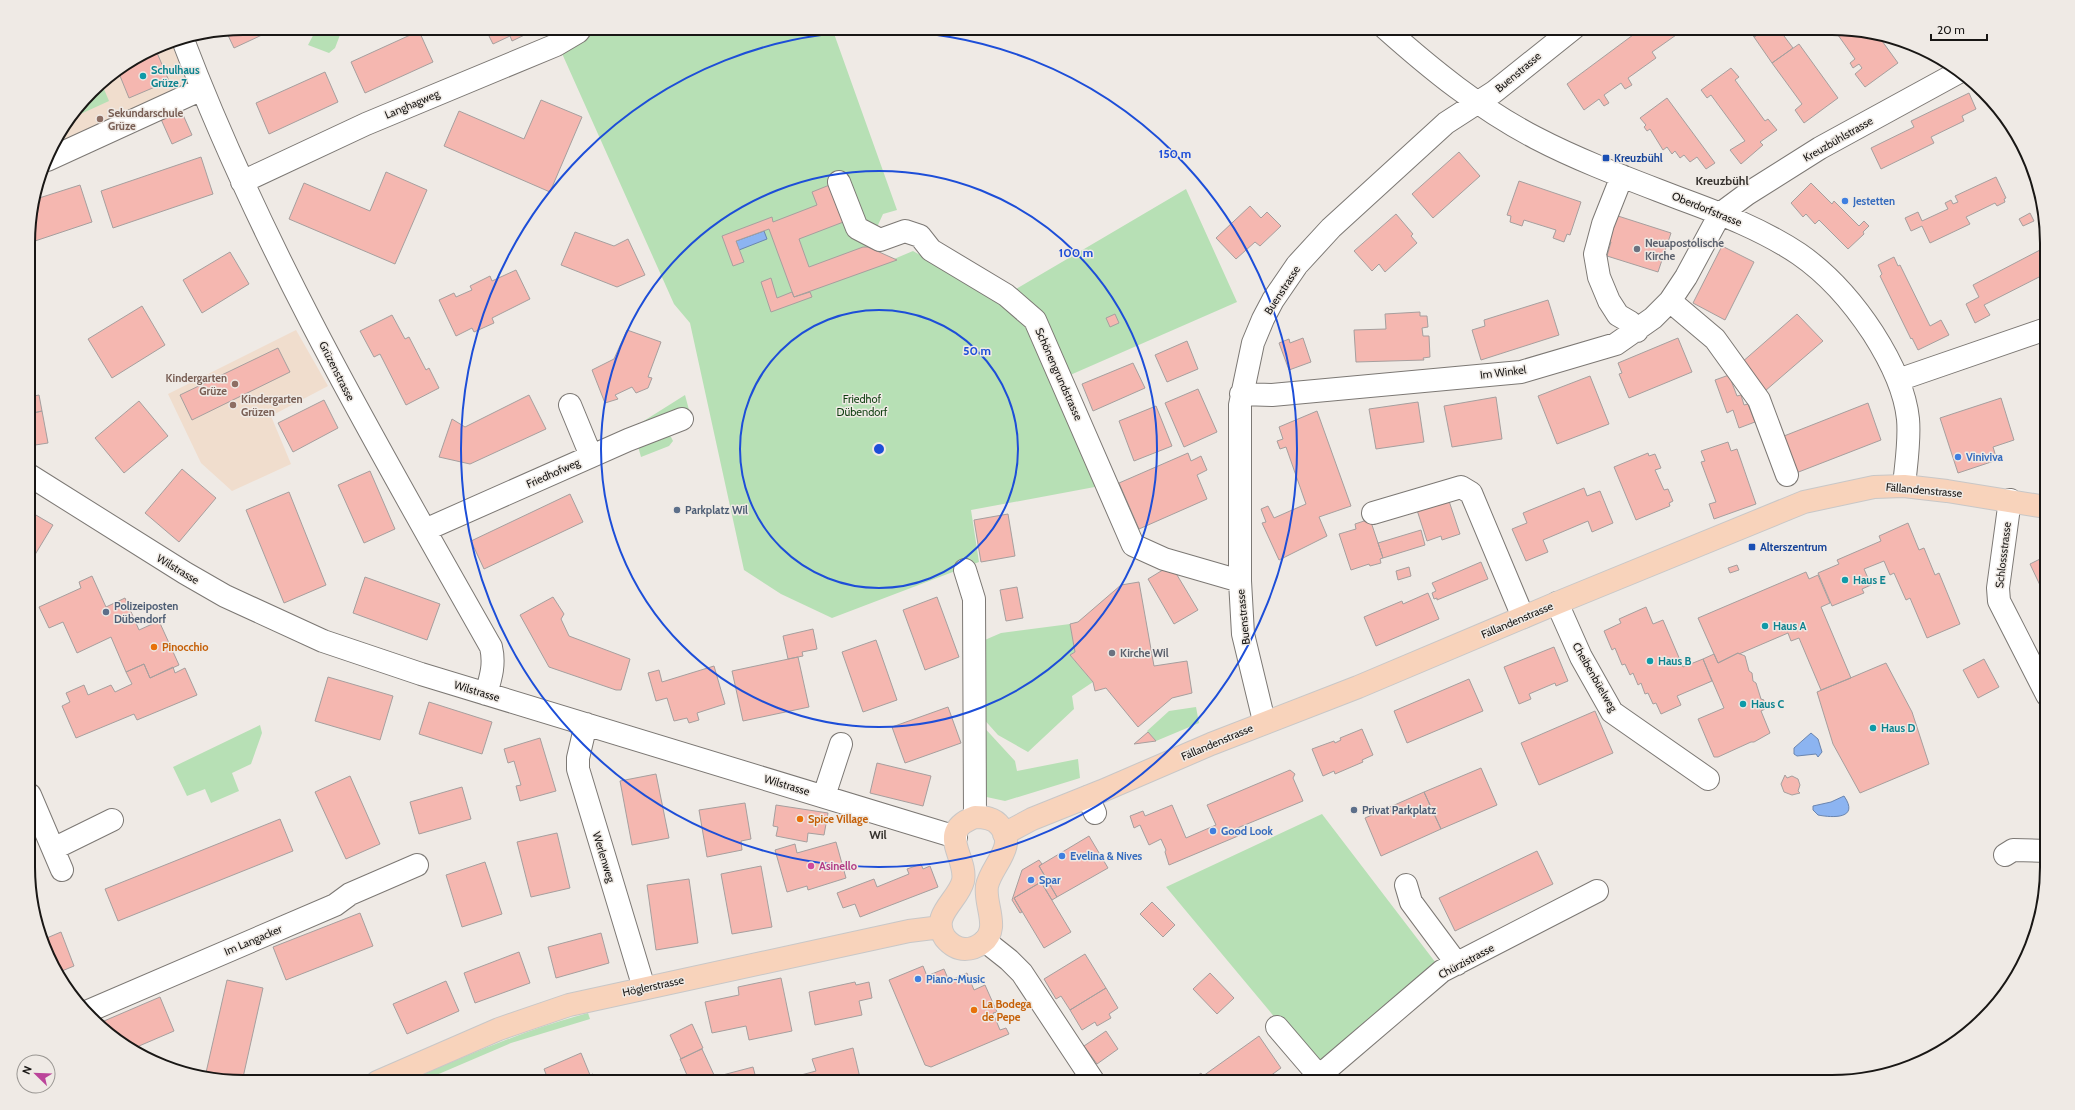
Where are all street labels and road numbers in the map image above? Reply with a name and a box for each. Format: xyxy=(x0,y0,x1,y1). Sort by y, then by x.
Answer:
street label: Buenstrasse xyxy=(1492,48,1544,95)
street label: Langhagweg xyxy=(382,86,442,122)
street label: Kreuzbühlstrasse xyxy=(1801,113,1876,165)
street label: Oberdorfstrasse xyxy=(1670,189,1744,230)
street label: Buenstrasse xyxy=(1261,263,1303,317)
street label: Schönengrundstrasse xyxy=(1032,325,1086,423)
street label: Grüzenstrasse xyxy=(316,339,358,404)
street label: Im Winkel xyxy=(1479,362,1527,382)
street label: Friedhofweg xyxy=(524,455,583,491)
street label: Fällandenstrasse xyxy=(1885,480,1963,500)
street label: Schlossstrasse xyxy=(1992,521,2014,589)
street label: Wilstrasse xyxy=(154,551,202,587)
street label: Buenstrasse xyxy=(1233,588,1253,645)
street label: Fällandenstrasse xyxy=(1479,598,1555,641)
street label: Cheibenbüelweg xyxy=(1570,640,1621,715)
street label: Wilstrasse xyxy=(452,677,502,705)
street label: Fällandenstrasse xyxy=(1179,720,1255,763)
street label: Wilstrasse xyxy=(762,771,812,799)
street label: Werlenweg xyxy=(590,830,618,885)
street label: Im Langacker xyxy=(222,921,284,958)
street label: Chürzistrasse xyxy=(1436,940,1497,982)
street label: Höglerstrasse xyxy=(621,973,685,999)

